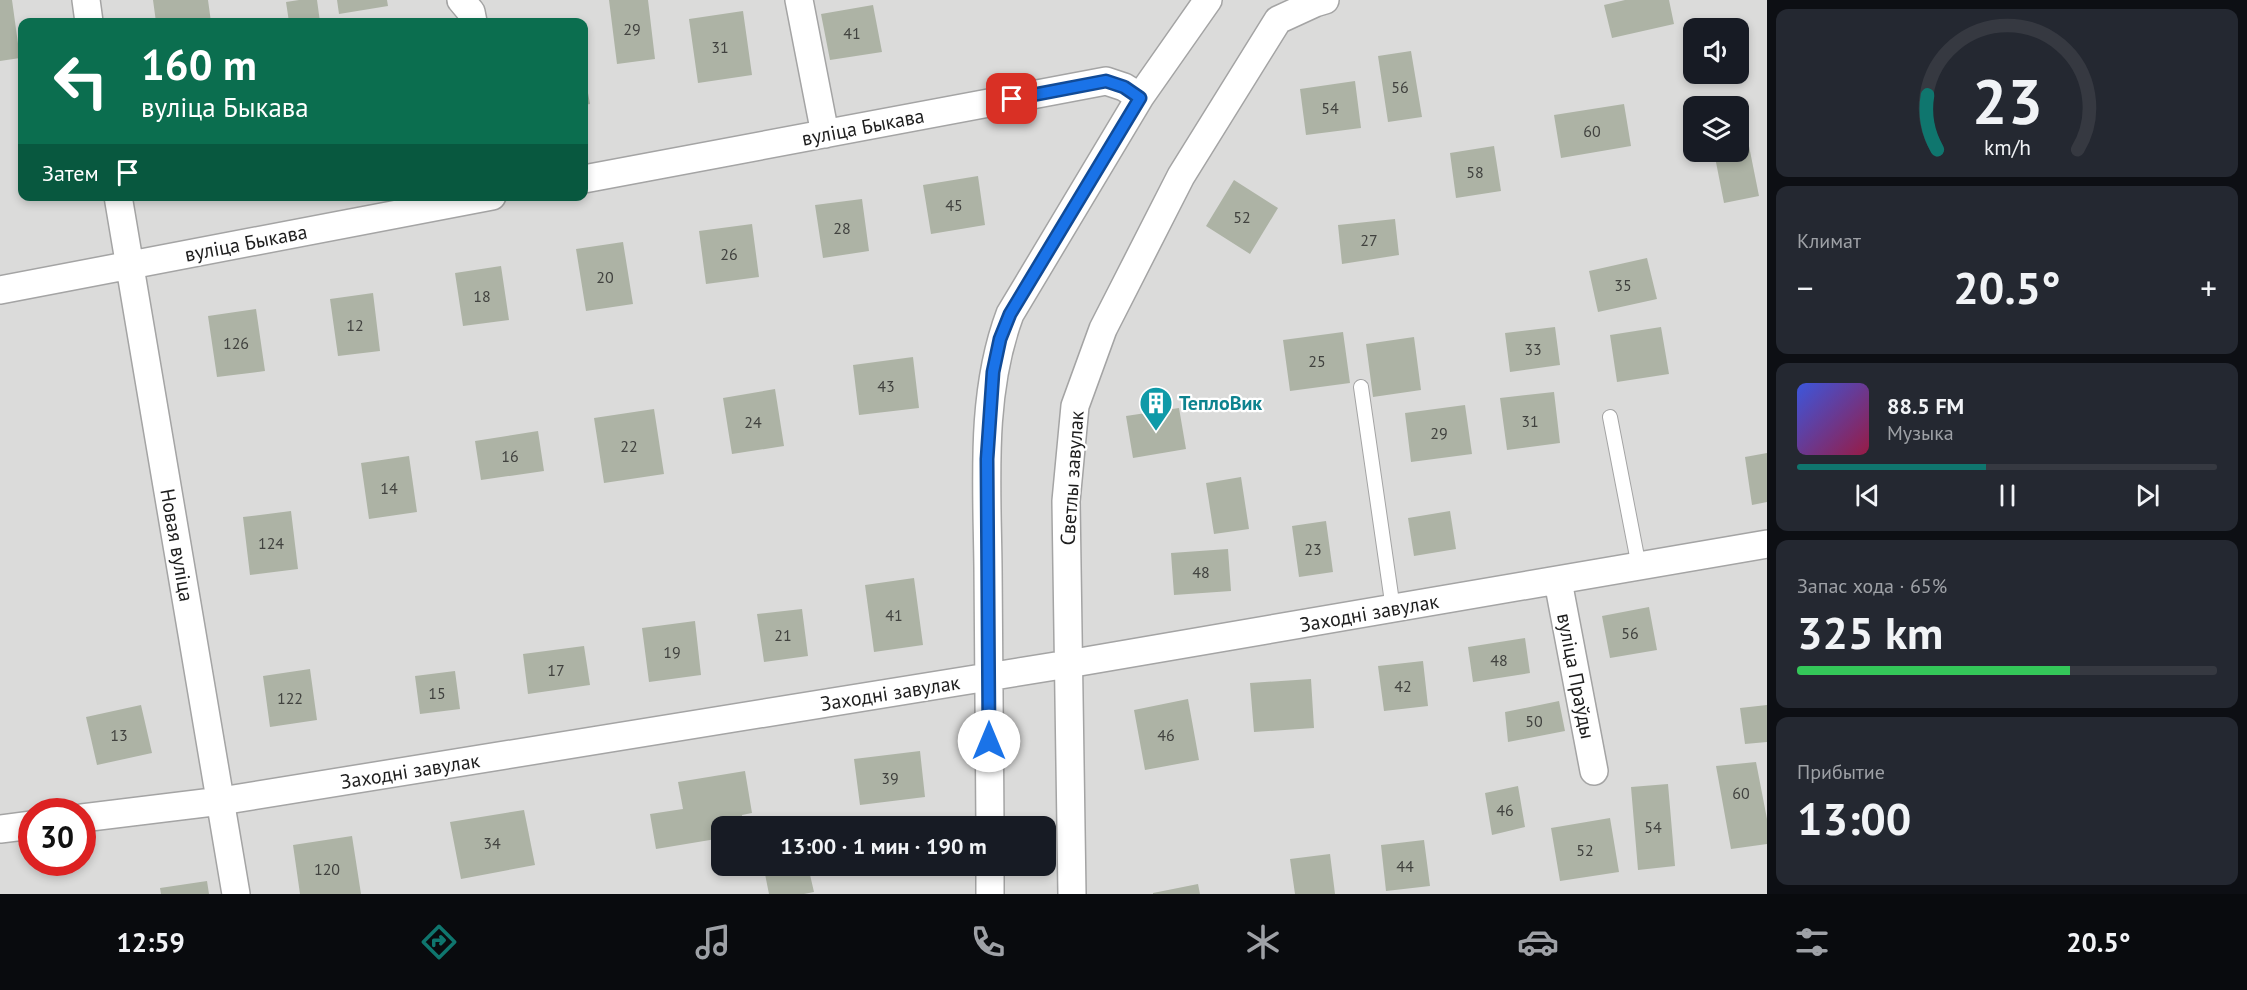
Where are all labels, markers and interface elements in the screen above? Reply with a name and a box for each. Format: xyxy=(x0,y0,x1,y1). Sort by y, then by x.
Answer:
map controls xyxy=(1683,18,1749,162)
button: sound xyxy=(1683,18,1749,84)
house number: 29 xyxy=(623,19,641,39)
house number: 41 xyxy=(843,23,861,43)
text: 160 m xyxy=(141,37,257,92)
house number: 31 xyxy=(711,37,729,57)
icon: left xyxy=(42,42,120,120)
text: 23 xyxy=(1972,60,2042,141)
pin xyxy=(986,73,1037,124)
house number: 56 xyxy=(1391,77,1409,97)
icon: arrive xyxy=(995,82,1028,115)
text: вуліца Быкава xyxy=(141,90,309,124)
button: layers xyxy=(1683,96,1749,162)
house number: 54 xyxy=(1321,98,1339,118)
street label: вуліца Быкава xyxy=(800,102,926,152)
house number: 60 xyxy=(1583,121,1601,141)
text: km/h xyxy=(1983,133,2030,161)
icon: arrive xyxy=(111,156,144,189)
text: Затем xyxy=(42,159,99,187)
house number: 58 xyxy=(1466,162,1484,182)
house number: 45 xyxy=(945,195,963,215)
house number: 52 xyxy=(1233,207,1251,227)
street label: вуліца Быкава xyxy=(183,218,309,268)
house number: 28 xyxy=(833,218,851,238)
text: Климат xyxy=(1797,228,1861,254)
house number: 27 xyxy=(1360,230,1378,250)
house number: 26 xyxy=(720,244,738,264)
text: 20.5° xyxy=(1953,258,2061,316)
text: − xyxy=(1797,266,1814,309)
text: + xyxy=(2200,266,2217,309)
house number: 20 xyxy=(596,267,614,287)
house number: 35 xyxy=(1614,275,1632,295)
house number: 18 xyxy=(473,286,491,306)
house number: 12 xyxy=(346,315,364,335)
house number: 126 xyxy=(223,333,249,353)
house number: 33 xyxy=(1524,339,1542,359)
house number: 25 xyxy=(1308,351,1326,371)
house number: 43 xyxy=(877,376,895,396)
building icon: ТеплоВик xyxy=(1138,385,1174,432)
place label: ТеплоВик xyxy=(1179,390,1262,416)
text: 88.5 FM xyxy=(1887,392,1964,420)
street label: Светлы завулак xyxy=(1054,409,1090,546)
house number: 31 xyxy=(1521,411,1539,431)
house number: 24 xyxy=(744,412,762,432)
text: Музыка xyxy=(1887,420,1954,446)
house number: 29 xyxy=(1430,423,1448,443)
house number: 22 xyxy=(620,436,638,456)
house number: 16 xyxy=(501,446,519,466)
house number: 14 xyxy=(380,478,398,498)
icon: previous xyxy=(1851,479,1884,512)
icon: pause xyxy=(1991,479,2024,512)
icon: next xyxy=(2131,479,2164,512)
street label: Новая вуліца xyxy=(154,486,200,604)
house number: 124 xyxy=(258,533,284,553)
house number: 23 xyxy=(1304,539,1322,559)
house number: 48 xyxy=(1192,562,1210,582)
text: Запас хода · 65% xyxy=(1797,573,1947,599)
street label: Заходні завулак xyxy=(1297,588,1441,638)
text: 325 km xyxy=(1797,603,1943,661)
house number: 41 xyxy=(885,605,903,625)
street label: вуліца Праўды xyxy=(1551,611,1601,741)
house number: 56 xyxy=(1621,623,1639,643)
house number: 21 xyxy=(774,625,792,645)
house number: 19 xyxy=(663,642,681,662)
house number: 48 xyxy=(1490,650,1508,670)
house number: 17 xyxy=(547,660,565,680)
street label: Заходні завулак xyxy=(818,669,962,717)
house number: 42 xyxy=(1394,676,1412,696)
house number: 15 xyxy=(428,683,446,703)
house number: 122 xyxy=(277,688,303,708)
position arrow xyxy=(957,709,1021,773)
house number: 50 xyxy=(1525,711,1543,731)
house number: 13 xyxy=(110,725,128,745)
house number: 46 xyxy=(1157,725,1175,745)
street label: Заходні завулак xyxy=(338,747,482,795)
text: Прибытие xyxy=(1797,759,1885,785)
house number: 39 xyxy=(881,768,899,788)
house number: 60 xyxy=(1732,783,1750,803)
text: 13:00 xyxy=(1797,789,1911,847)
speed limit sign: 30 xyxy=(18,798,96,876)
house number: 46 xyxy=(1496,800,1514,820)
house number: 54 xyxy=(1644,817,1662,837)
text: 13:00 · 1 мин · 190 m xyxy=(780,832,987,860)
house number: 34 xyxy=(483,833,501,853)
house number: 52 xyxy=(1576,840,1594,860)
house number: 44 xyxy=(1396,856,1414,876)
house number: 120 xyxy=(314,859,340,879)
icon: directions xyxy=(418,921,460,963)
icon: music xyxy=(692,921,734,963)
icon: phone xyxy=(967,921,1009,963)
icon: climate xyxy=(1242,921,1284,963)
icon: car xyxy=(1517,921,1559,963)
icon: filters xyxy=(1791,921,1833,963)
text: 12:59 xyxy=(116,925,185,959)
text: 20.5° xyxy=(2066,925,2131,959)

